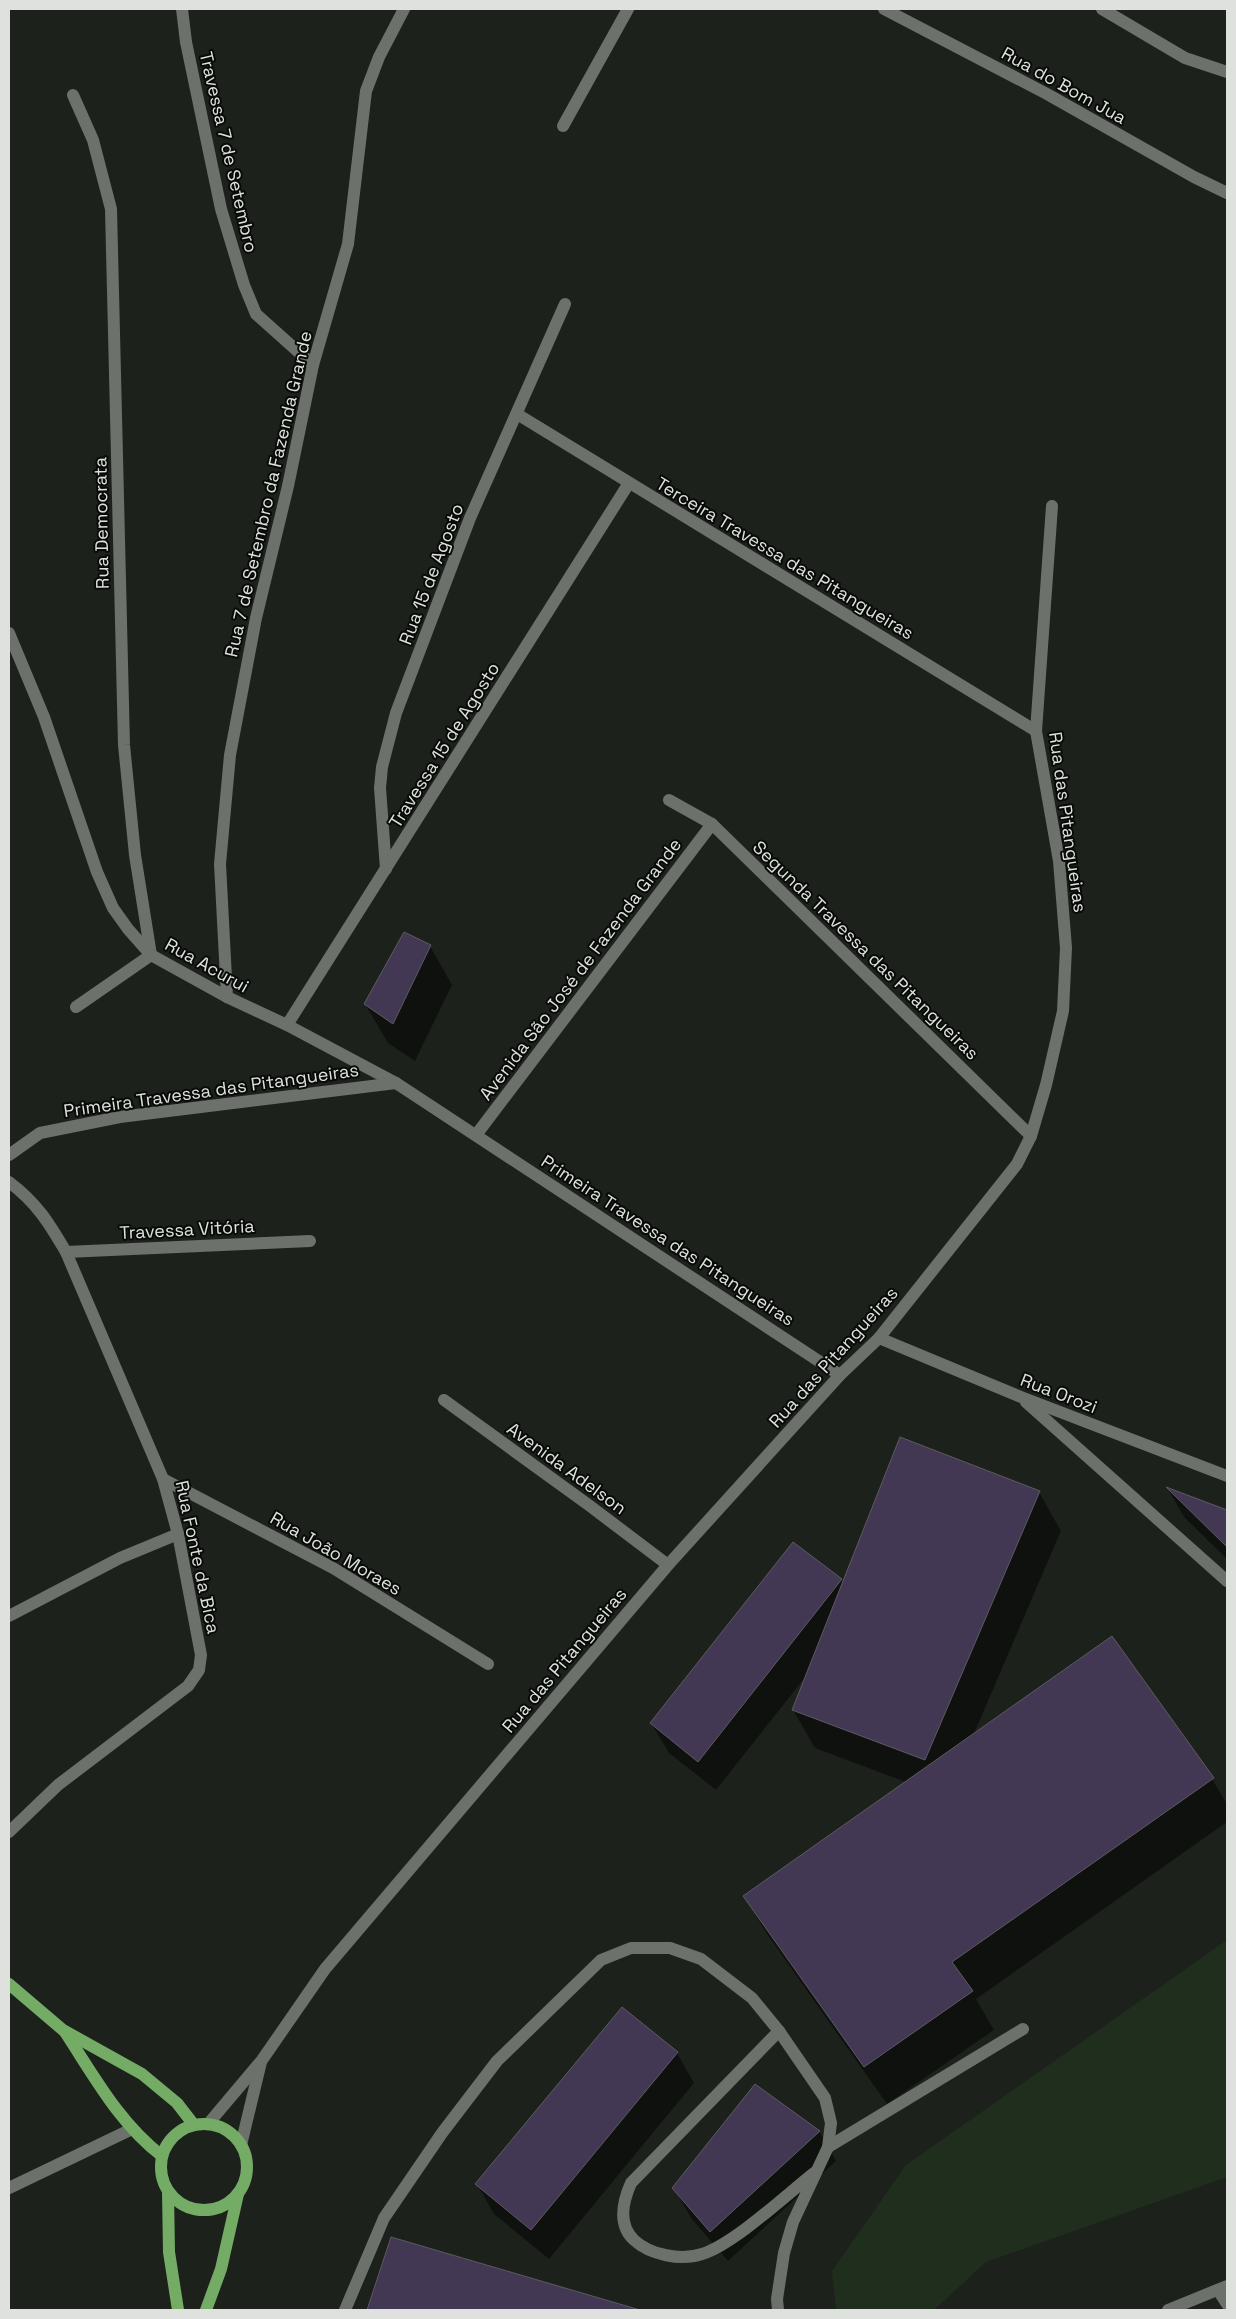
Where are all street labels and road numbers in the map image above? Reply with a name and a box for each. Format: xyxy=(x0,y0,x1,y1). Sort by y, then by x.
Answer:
street label: Rua do Bom Jua xyxy=(997,41,1131,129)
street label: Travessa 7 de Setembro xyxy=(195,49,263,255)
street label: Rua 7 de Setembro da Fazenda Grande xyxy=(219,329,317,659)
street label: Rua Democrata xyxy=(88,457,114,589)
street label: Terceira Travessa das Pitangueiras xyxy=(652,472,918,644)
street label: Rua 15 de Agosto xyxy=(394,500,468,648)
street label: Travessa 15 de Agosto xyxy=(384,658,504,832)
street label: Rua das Pitangueiras xyxy=(1044,730,1092,914)
street label: Avenida São José de Fazenda Grande xyxy=(474,833,686,1105)
street label: Segunda Travessa das Pitangueiras xyxy=(748,836,984,1064)
street label: Rua Acurui xyxy=(161,933,253,997)
street label: Primeira Travessa das Pitangueiras xyxy=(62,1058,360,1122)
street label: Primeira Travessa das Pitangueiras xyxy=(537,1149,799,1331)
street label: Travessa Vitória xyxy=(119,1214,255,1244)
street label: Rua das Pitangueiras xyxy=(764,1282,902,1432)
street label: Rua Orozi xyxy=(1017,1368,1101,1418)
street label: Avenida Adelson xyxy=(503,1417,631,1519)
street label: Rua Fonte da Bica xyxy=(171,1478,225,1636)
street label: Rua João Moraes xyxy=(266,1506,406,1600)
street label: Rua das Pitangueiras xyxy=(497,1583,631,1737)

